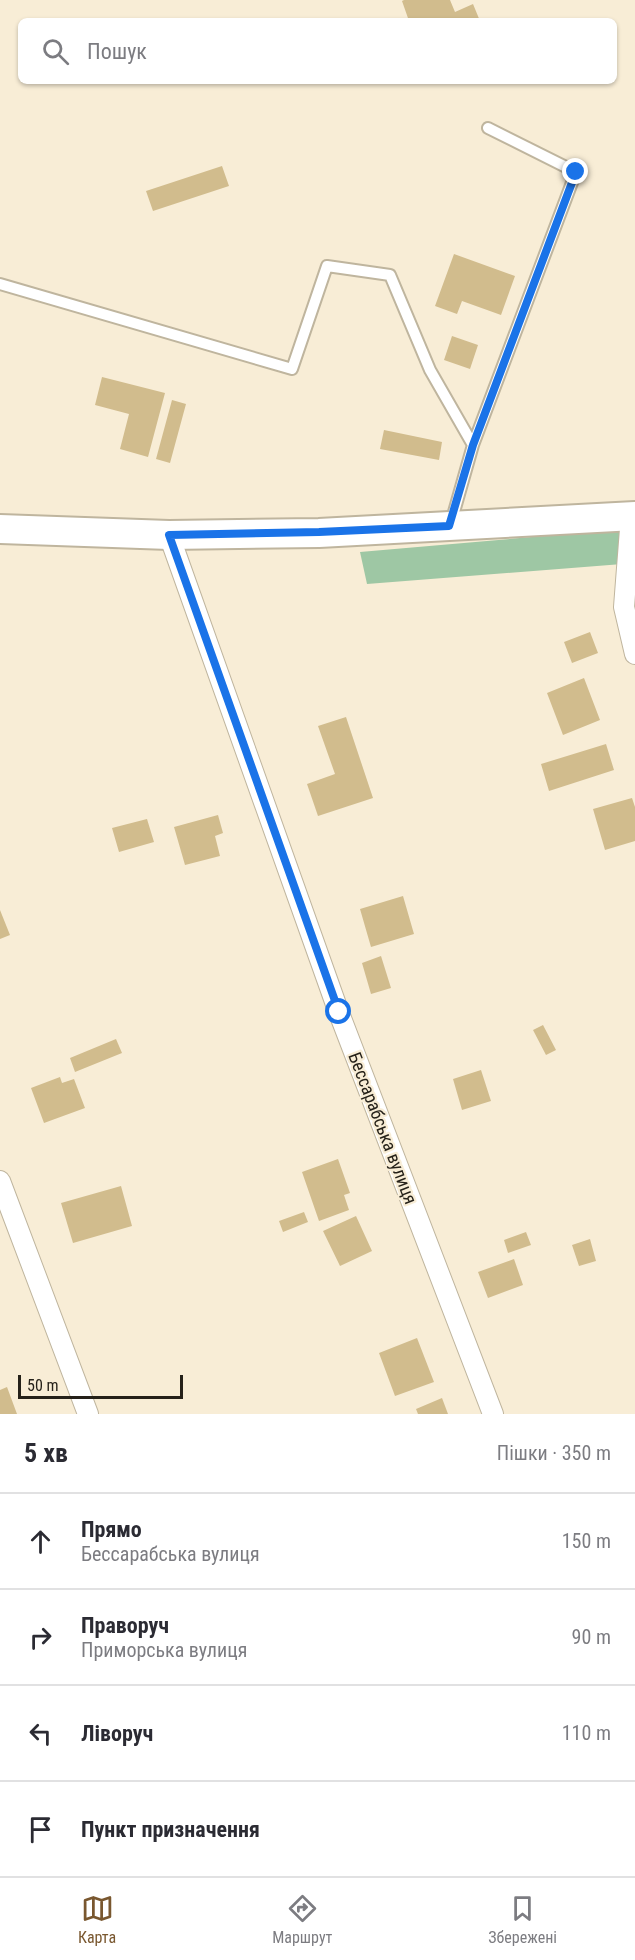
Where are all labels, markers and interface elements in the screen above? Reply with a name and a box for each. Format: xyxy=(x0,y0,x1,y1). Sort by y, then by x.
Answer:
search box xyxy=(18,18,617,84)
icon: search xyxy=(39,35,72,68)
text: Пошук xyxy=(87,39,147,64)
route end xyxy=(562,158,588,184)
route start xyxy=(325,998,351,1024)
street label: Бессарабська вулиця xyxy=(344,1049,422,1207)
scale bar xyxy=(18,1372,183,1400)
text: 50 m xyxy=(27,1376,59,1395)
text: 5 хв xyxy=(24,1438,68,1468)
text: Пішки · 350 m xyxy=(497,1441,611,1465)
text: Прямо xyxy=(81,1517,142,1542)
icon: ahead xyxy=(24,1525,57,1558)
text: 150 m xyxy=(562,1529,611,1553)
text: Бессарабська вулиця xyxy=(81,1542,260,1566)
text: Праворуч xyxy=(81,1613,169,1638)
icon: right xyxy=(24,1621,57,1654)
text: 90 m xyxy=(572,1625,611,1649)
text: Приморська вулиця xyxy=(81,1638,247,1662)
icon: left xyxy=(24,1717,57,1750)
text: Ліворуч xyxy=(81,1721,153,1746)
text: 110 m xyxy=(562,1721,611,1745)
icon: arrive xyxy=(24,1813,57,1846)
text: Пункт призначення xyxy=(81,1817,260,1842)
tab: Карта xyxy=(78,1892,116,1947)
tab: Маршрут xyxy=(272,1892,332,1947)
tab: Збережені xyxy=(488,1892,557,1947)

